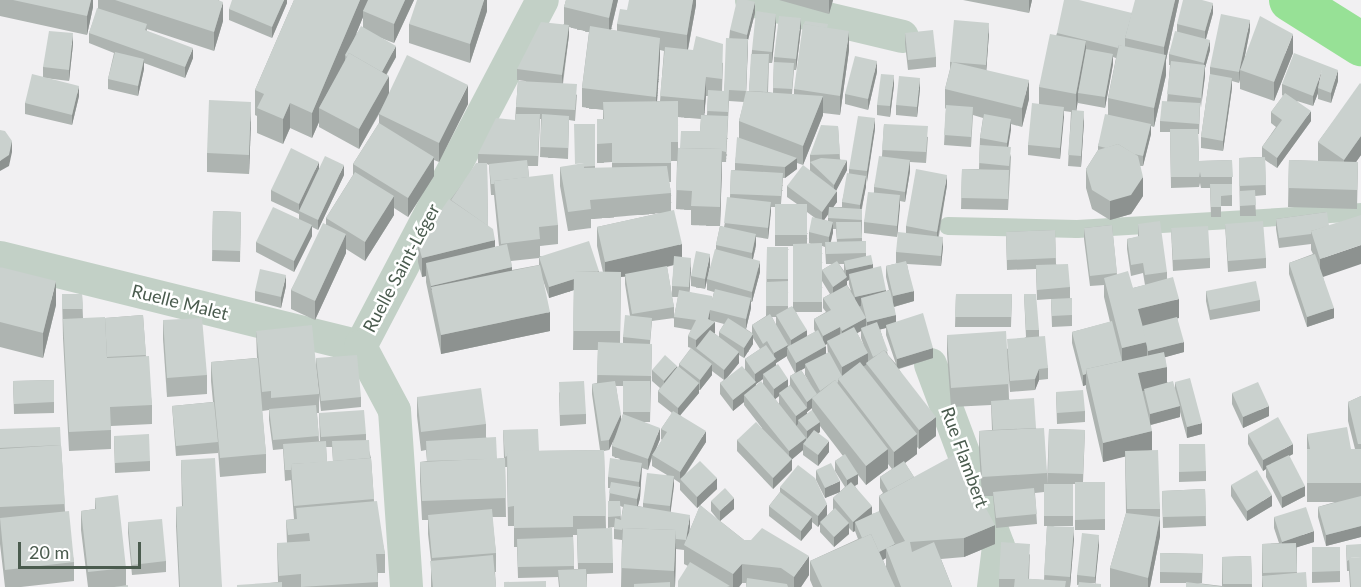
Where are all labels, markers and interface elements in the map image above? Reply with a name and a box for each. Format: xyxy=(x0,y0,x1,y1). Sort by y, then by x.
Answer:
street label: Ruelle Saint-Léger xyxy=(358,200,444,336)
street label: Ruelle Malet xyxy=(130,280,230,324)
street label: Rue Flambert xyxy=(937,404,993,510)
scale bar xyxy=(21,530,144,568)
text: 20 m xyxy=(29,541,69,563)

